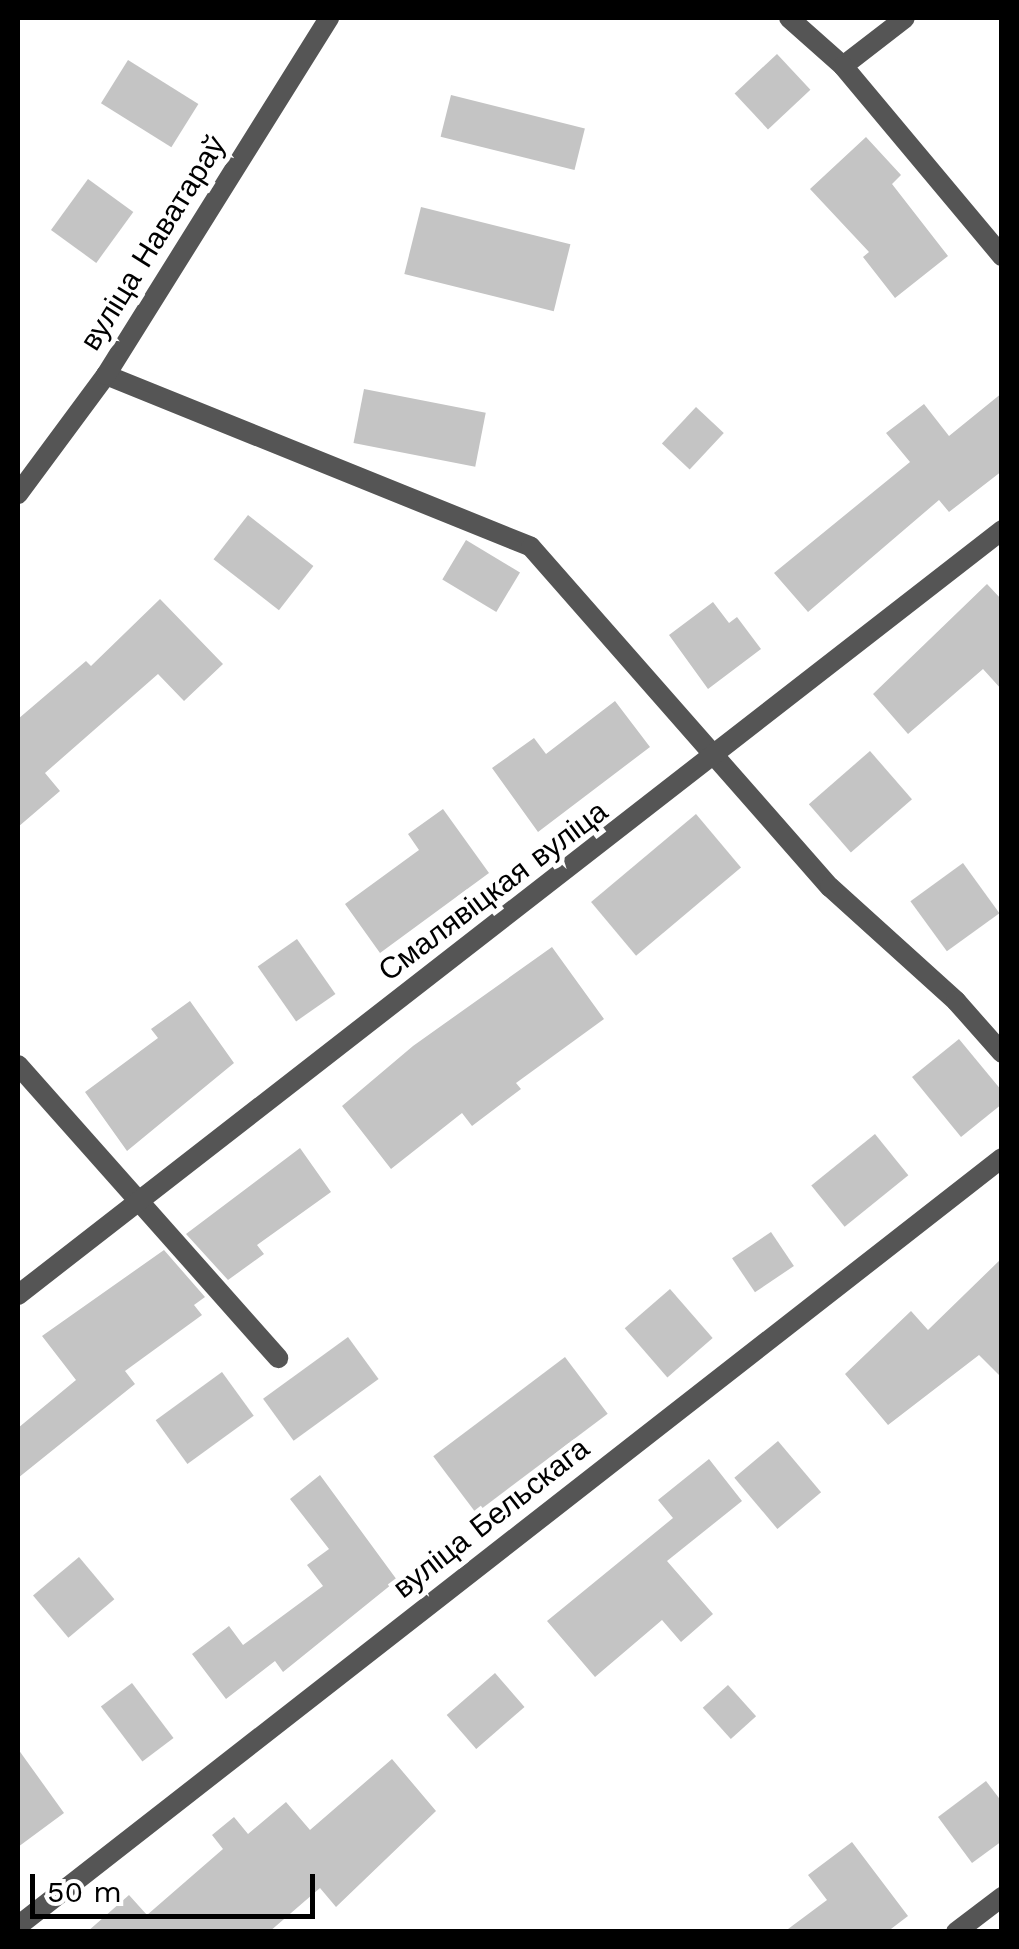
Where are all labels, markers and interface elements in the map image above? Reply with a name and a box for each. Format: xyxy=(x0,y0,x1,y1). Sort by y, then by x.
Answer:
street label: вуліца Наватараў xyxy=(72,129,234,357)
street label: Смалявіцкая вуліца xyxy=(372,793,614,989)
street label: вуліца Бельскага xyxy=(386,1430,596,1606)
scale bar xyxy=(35,1854,320,1916)
text: 50 m xyxy=(47,1874,122,1909)

